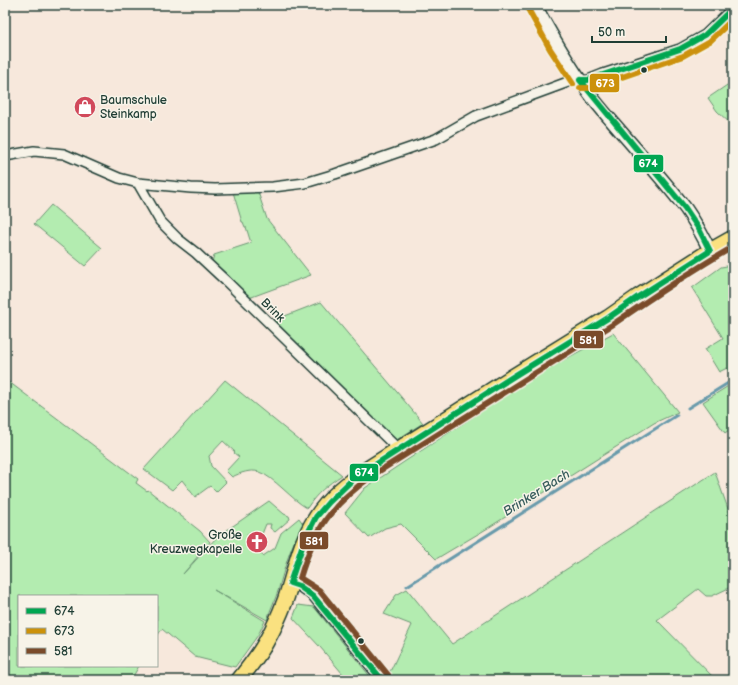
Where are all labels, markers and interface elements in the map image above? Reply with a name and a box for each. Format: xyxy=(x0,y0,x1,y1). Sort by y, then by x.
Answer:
scale bar xyxy=(592,18,666,44)
text: 50 m xyxy=(598,25,625,40)
unlabelled marker xyxy=(639,65,649,75)
line badge: 673 xyxy=(589,73,620,93)
text: 673 xyxy=(595,77,615,90)
place label: Baumschule Steinkamp xyxy=(100,93,167,122)
shop icon: Baumschule Steinkamp xyxy=(72,94,98,120)
line badge: 674 xyxy=(633,154,664,173)
text: 674 xyxy=(638,157,658,170)
street label: Brink xyxy=(257,295,288,326)
line badge: 581 xyxy=(573,330,604,349)
text: 581 xyxy=(579,334,597,347)
line badge: 674 xyxy=(349,463,379,482)
text: 674 xyxy=(354,466,374,479)
water label: Brinker Bach xyxy=(500,466,573,520)
place label: Große Kreuzwegkapelle xyxy=(150,528,242,557)
church icon: Große Kreuzwegkapelle xyxy=(244,529,270,555)
line badge: 581 xyxy=(299,531,329,550)
text: 581 xyxy=(305,535,323,548)
legend xyxy=(18,595,158,667)
text: 674 xyxy=(54,604,75,619)
text: 673 xyxy=(54,624,75,639)
unlabelled marker xyxy=(356,636,366,646)
text: 581 xyxy=(54,644,73,659)

